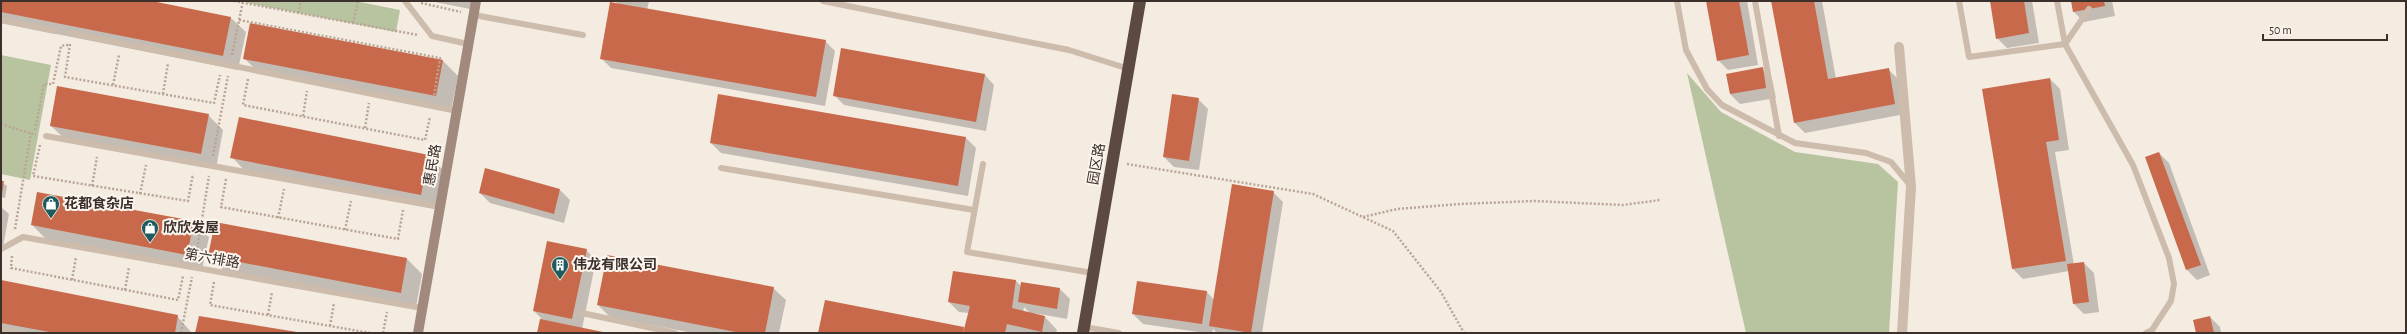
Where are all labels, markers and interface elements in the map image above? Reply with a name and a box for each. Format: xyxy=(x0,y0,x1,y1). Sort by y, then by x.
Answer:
scale bar xyxy=(2263,16,2387,42)
text: 50 m xyxy=(2269,24,2292,36)
street label: 园区路 xyxy=(1085,142,1108,186)
street label: 惠民路 xyxy=(421,143,444,187)
shop icon: 花都食杂店 xyxy=(41,194,61,219)
place label: 花都食杂店 xyxy=(64,195,134,211)
shop icon: 欣欣发屋 xyxy=(140,218,160,243)
place label: 欣欣发屋 xyxy=(163,219,219,235)
street label: 第六排路 xyxy=(183,245,241,271)
building icon: 伟龙有限公司 xyxy=(550,255,570,280)
place label: 伟龙有限公司 xyxy=(573,256,657,272)

